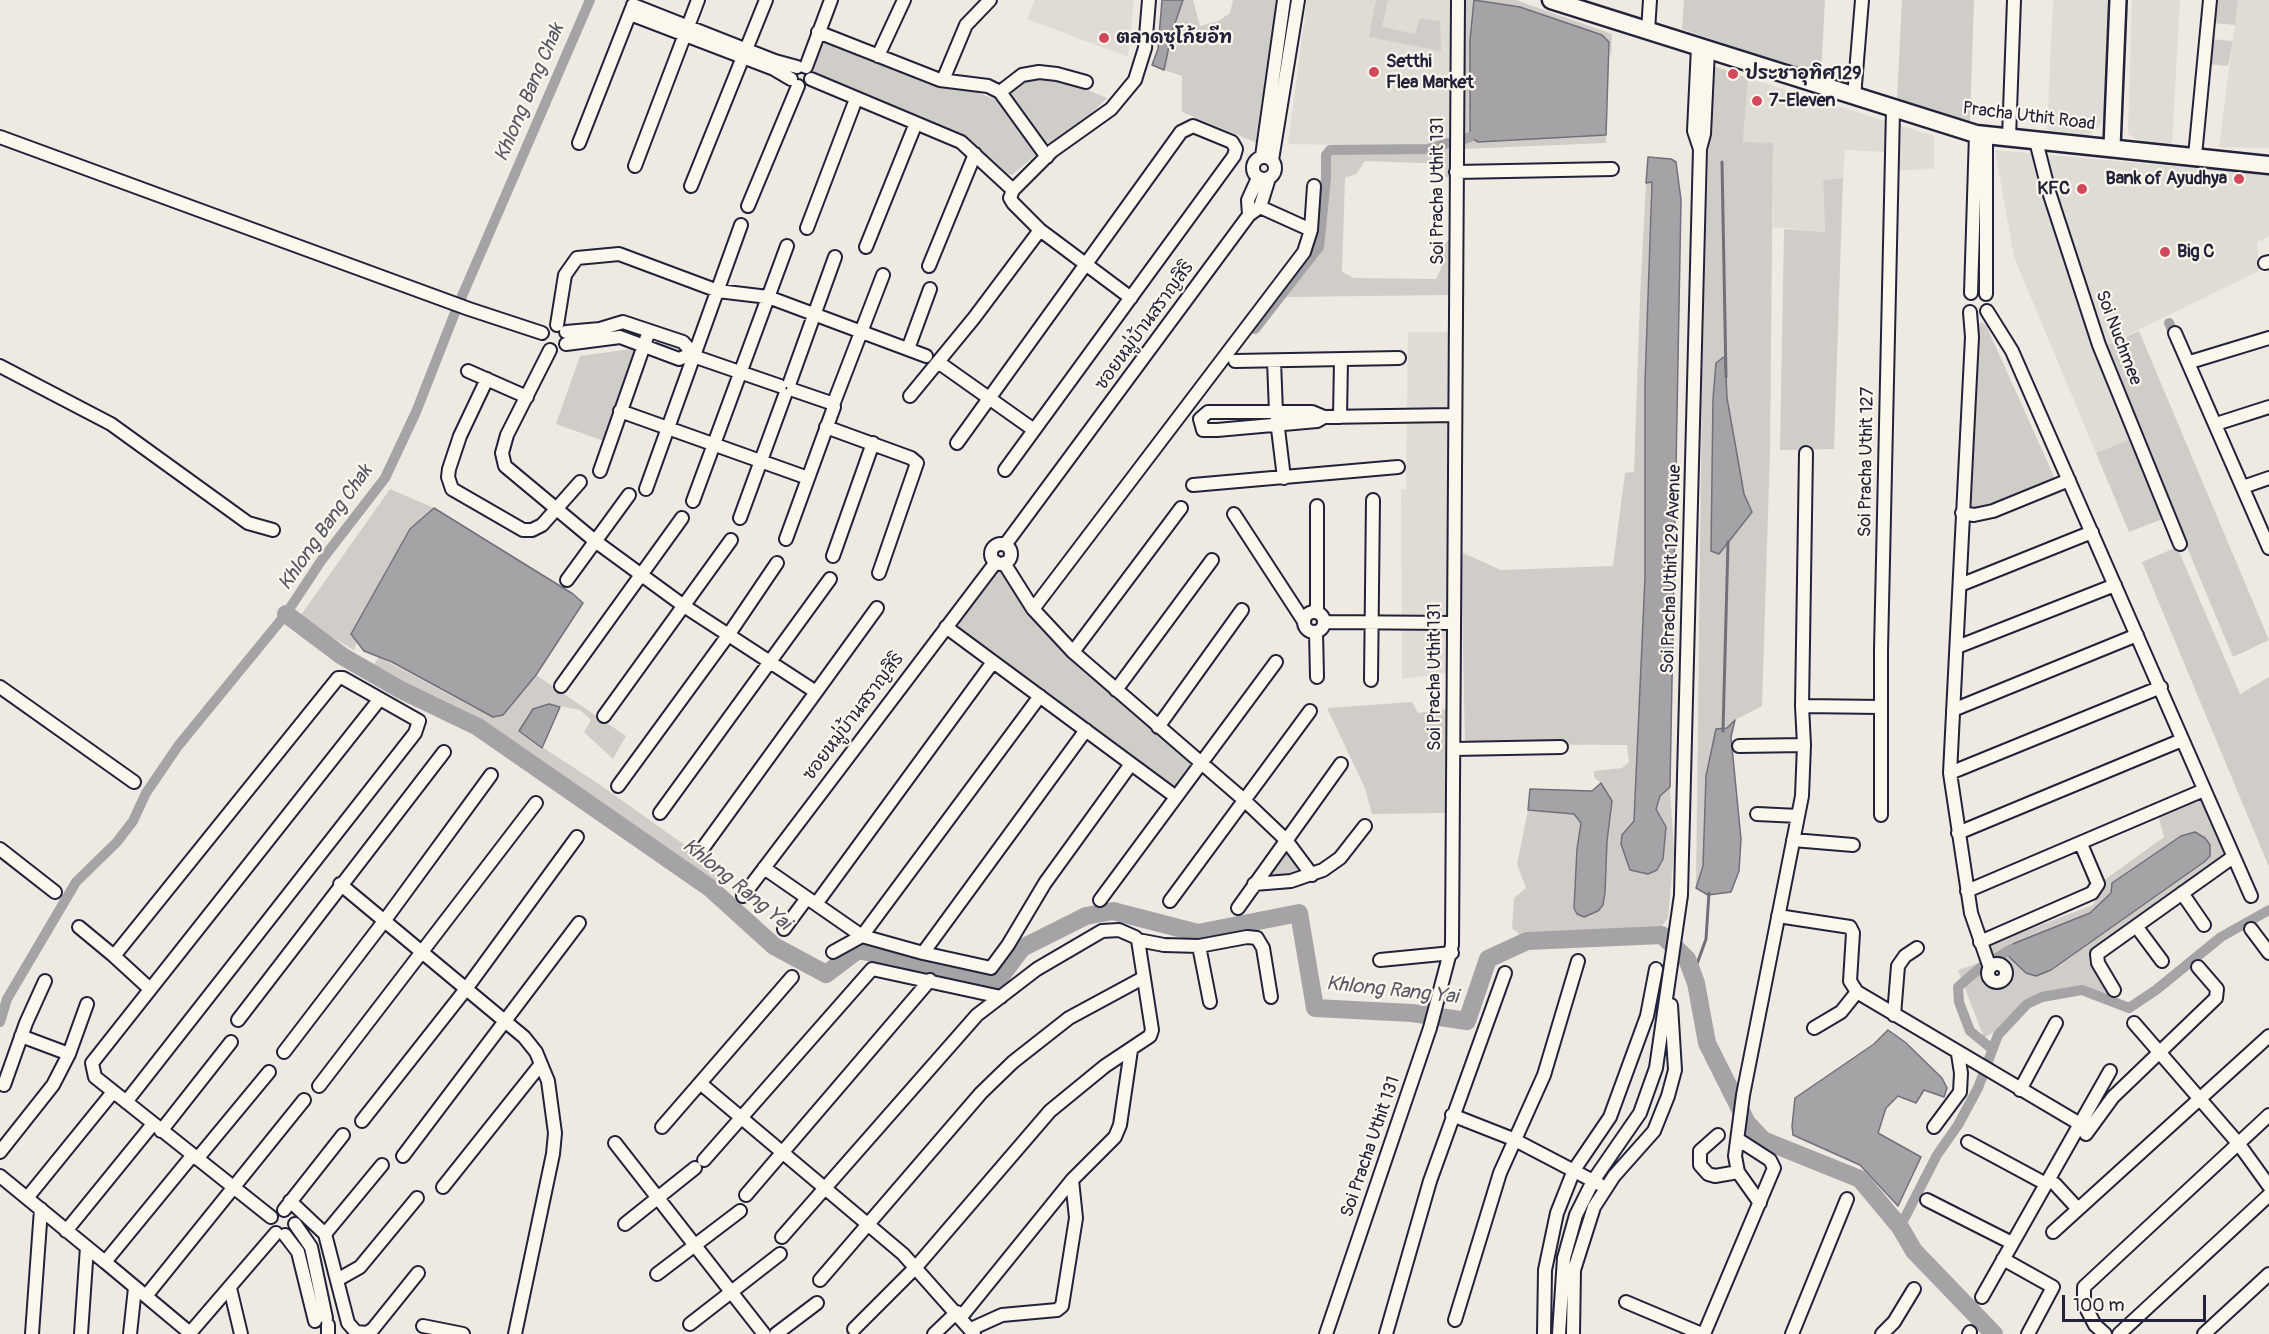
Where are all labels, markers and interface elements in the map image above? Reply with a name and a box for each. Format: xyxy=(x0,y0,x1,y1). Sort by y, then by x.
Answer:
water label: Khlong Bang Chak xyxy=(490,20,570,166)
place label: ตลาดซุโก้ยอีท xyxy=(1116,27,1232,49)
marker: ตลาดซุโก้ยอีท xyxy=(1097,31,1111,45)
place label: Setthi Flea Market xyxy=(1386,51,1474,94)
place label: ประชาอุทิศ129 xyxy=(1745,63,1861,85)
marker: Setthi Flea Market xyxy=(1367,65,1381,79)
marker: ประชาอุทิศ129 xyxy=(1726,67,1740,81)
place label: 7-Eleven xyxy=(1769,90,1836,112)
marker: 7-Eleven xyxy=(1750,94,1764,108)
street label: Pracha Uthit Road xyxy=(1961,98,2097,136)
street label: Soi Pracha Uthit 131 xyxy=(1427,117,1449,265)
place label: Bank of Ayudhya xyxy=(2105,168,2227,190)
marker: Bank of Ayudhya xyxy=(2232,172,2246,186)
place label: KFC xyxy=(2037,178,2070,200)
marker: KFC xyxy=(2075,182,2089,196)
place label: Big C xyxy=(2177,241,2214,263)
marker: Big C xyxy=(2158,245,2172,259)
street label: ซอยหมู่บ้านสราญสิริ xyxy=(1091,257,1199,395)
street label: Soi Nuchmee xyxy=(2090,288,2146,388)
street label: Soi Pracha Uthit 127 xyxy=(1855,387,1879,537)
water label: Khlong Bang Chak xyxy=(274,461,378,595)
street label: Soi Pracha Uthit 129 Avenue xyxy=(1658,464,1686,674)
street label: Soi Pracha Uthit 131 xyxy=(1424,603,1446,751)
street label: ซอยหมู่บ้านสราญสิริ xyxy=(799,649,909,785)
water label: Khlong Rang Yai xyxy=(677,834,795,936)
water label: Khlong Rang Yai xyxy=(1325,972,1459,1010)
street label: Soi Pracha Uthit 131 xyxy=(1337,1074,1405,1220)
scale bar xyxy=(2065,1283,2209,1321)
text: 100 m xyxy=(2073,1294,2125,1317)

